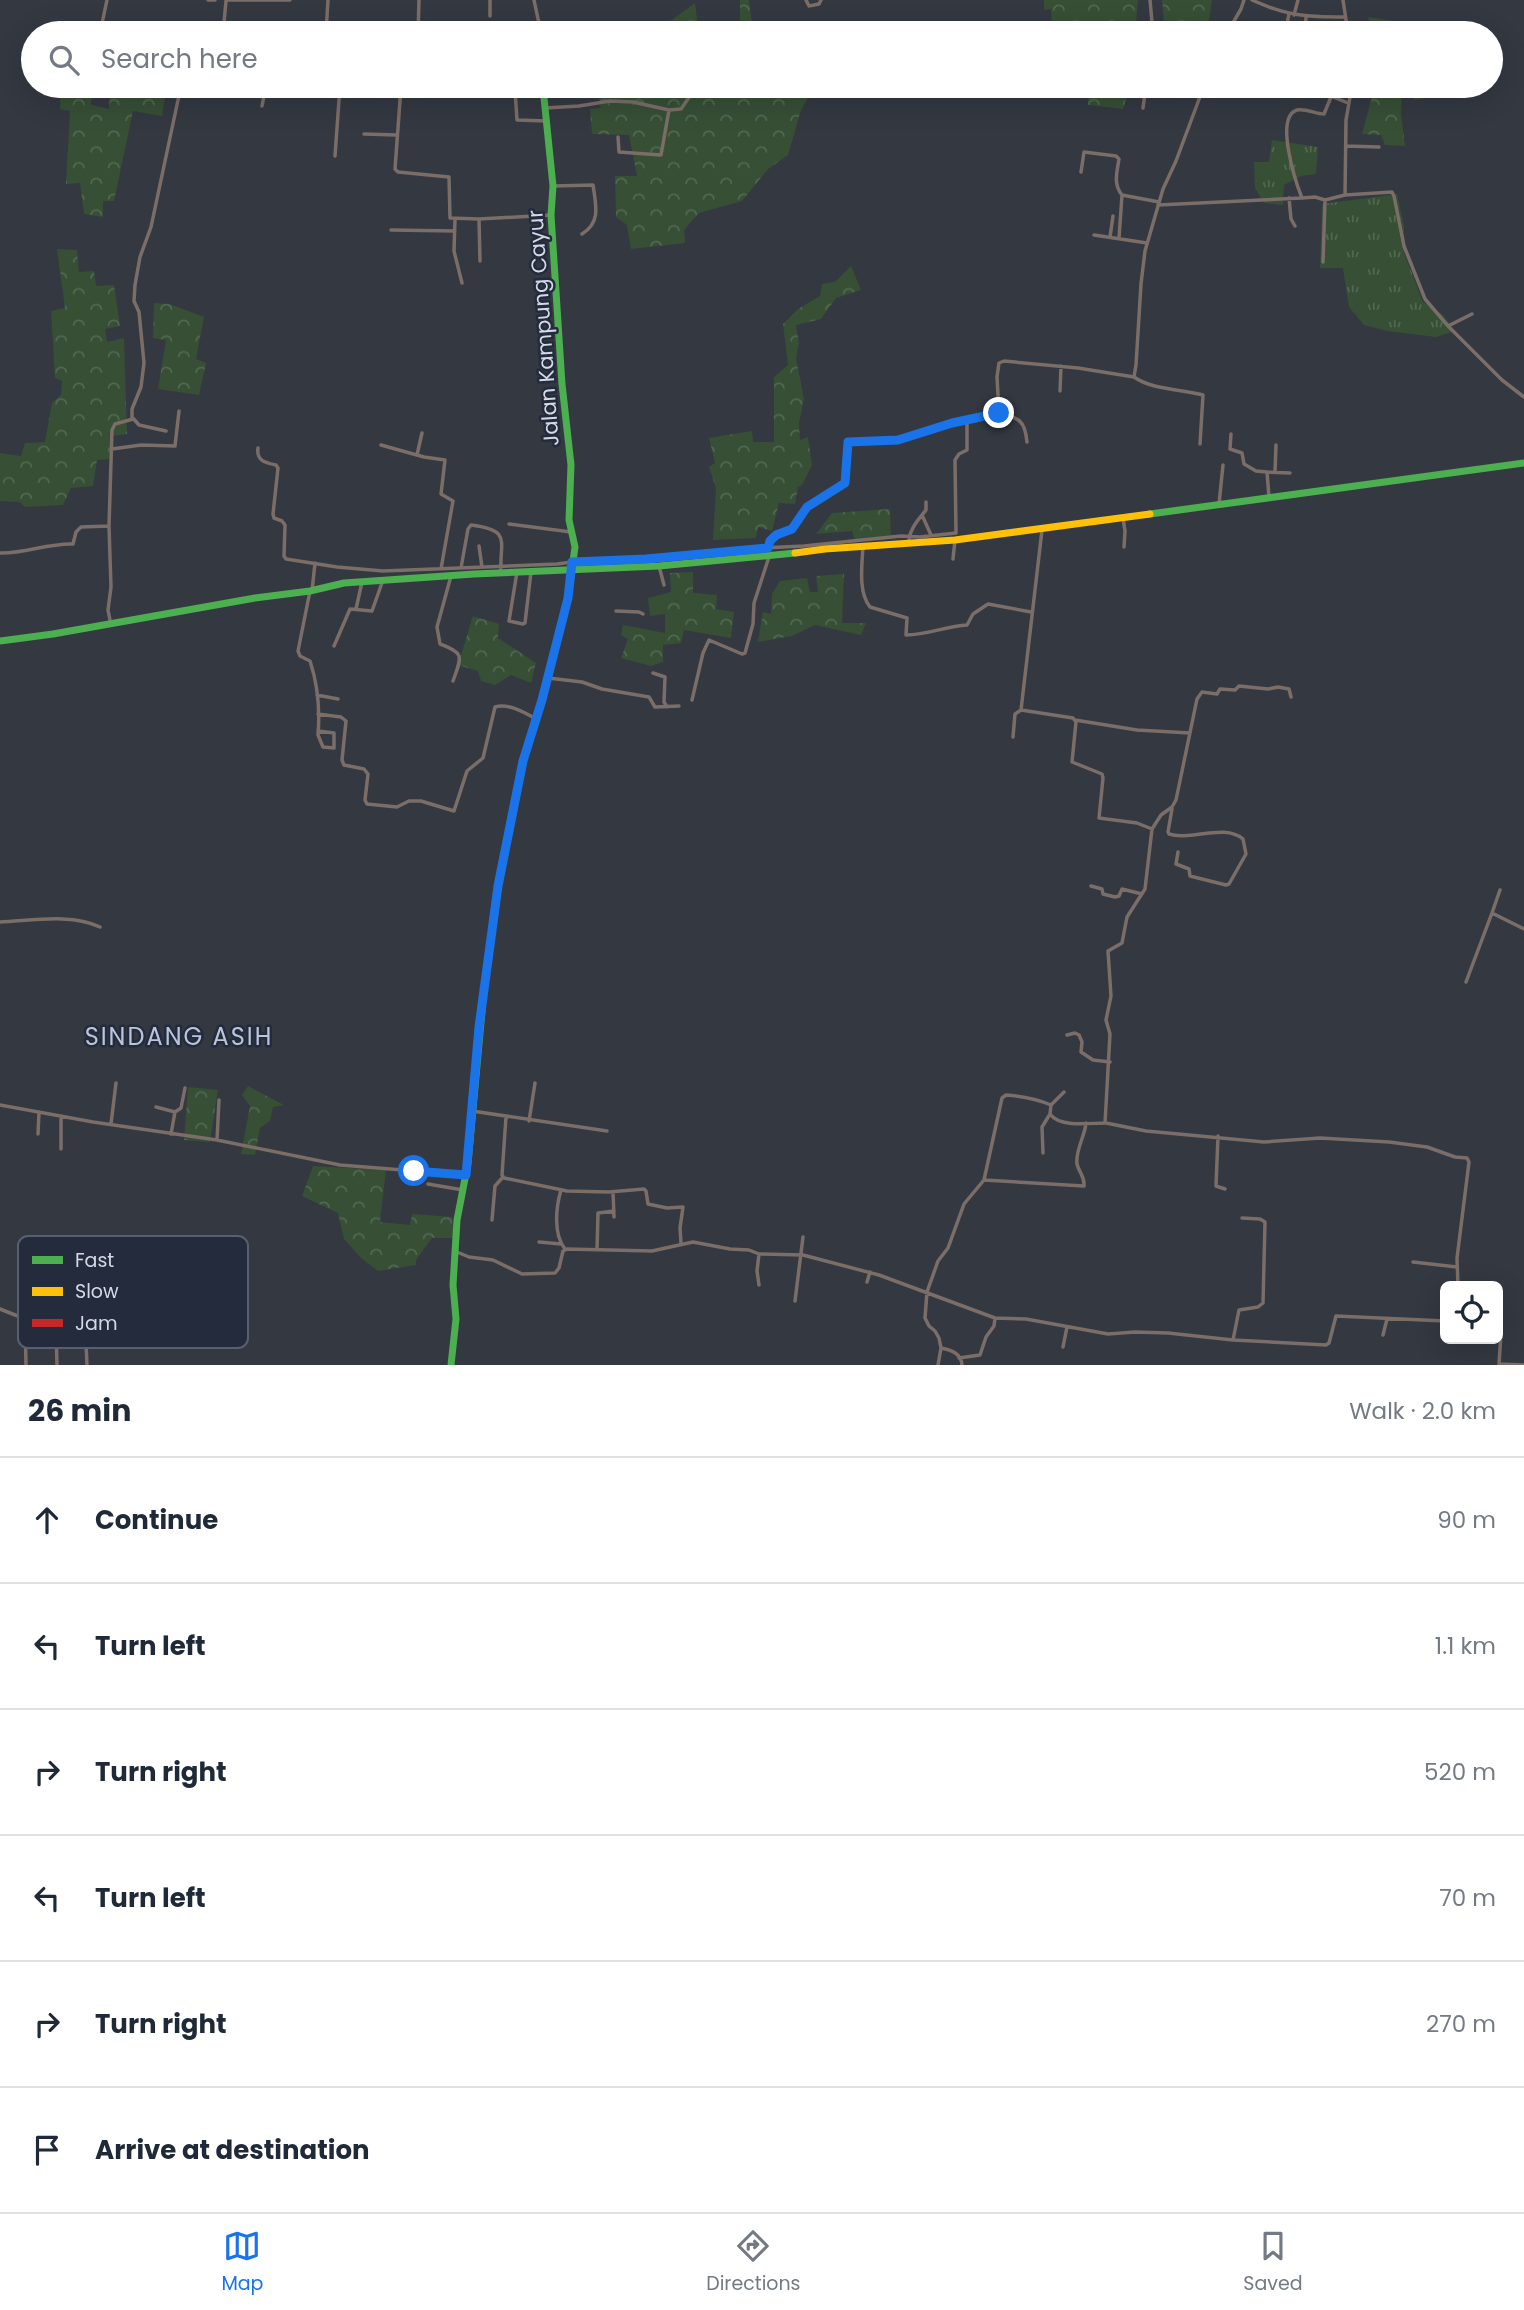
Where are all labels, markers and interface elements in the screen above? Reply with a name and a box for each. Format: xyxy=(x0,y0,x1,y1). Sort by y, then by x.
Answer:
search box xyxy=(21,21,1503,98)
icon: search xyxy=(45,41,83,79)
text: Search here xyxy=(101,41,258,77)
street label: Jalan Kampung Cayur xyxy=(520,209,566,447)
route end xyxy=(983,397,1014,428)
district label: SINDANG ASIH xyxy=(85,1020,273,1053)
route start xyxy=(398,1155,429,1186)
legend xyxy=(18,1236,248,1348)
text: Fast xyxy=(75,1247,114,1274)
text: Slow xyxy=(75,1278,119,1305)
map controls xyxy=(1440,1281,1503,1344)
button: locate xyxy=(1440,1281,1503,1344)
text: Jam xyxy=(75,1310,117,1337)
text: 26 min xyxy=(28,1389,131,1432)
text: Walk · 2.0 km xyxy=(1349,1395,1496,1427)
icon: ahead xyxy=(28,1501,66,1539)
text: Continue xyxy=(95,1502,218,1538)
text: 90 m xyxy=(1437,1504,1496,1536)
icon: left xyxy=(28,1627,66,1665)
text: Turn left xyxy=(95,1628,206,1664)
text: 1.1 km xyxy=(1435,1630,1496,1662)
icon: right xyxy=(28,1753,66,1791)
text: Turn right xyxy=(95,1754,227,1790)
text: 520 m xyxy=(1424,1756,1496,1788)
icon: left xyxy=(28,1879,66,1917)
text: Turn left xyxy=(95,1880,206,1916)
text: 70 m xyxy=(1439,1882,1496,1914)
icon: right xyxy=(28,2005,66,2043)
text: Turn right xyxy=(95,2006,227,2042)
text: 270 m xyxy=(1426,2008,1496,2040)
icon: arrive xyxy=(28,2131,66,2169)
text: Arrive at destination xyxy=(95,2132,370,2168)
tab: Map xyxy=(221,2227,263,2298)
tab: Directions xyxy=(706,2227,801,2298)
tab: Saved xyxy=(1243,2227,1303,2298)

